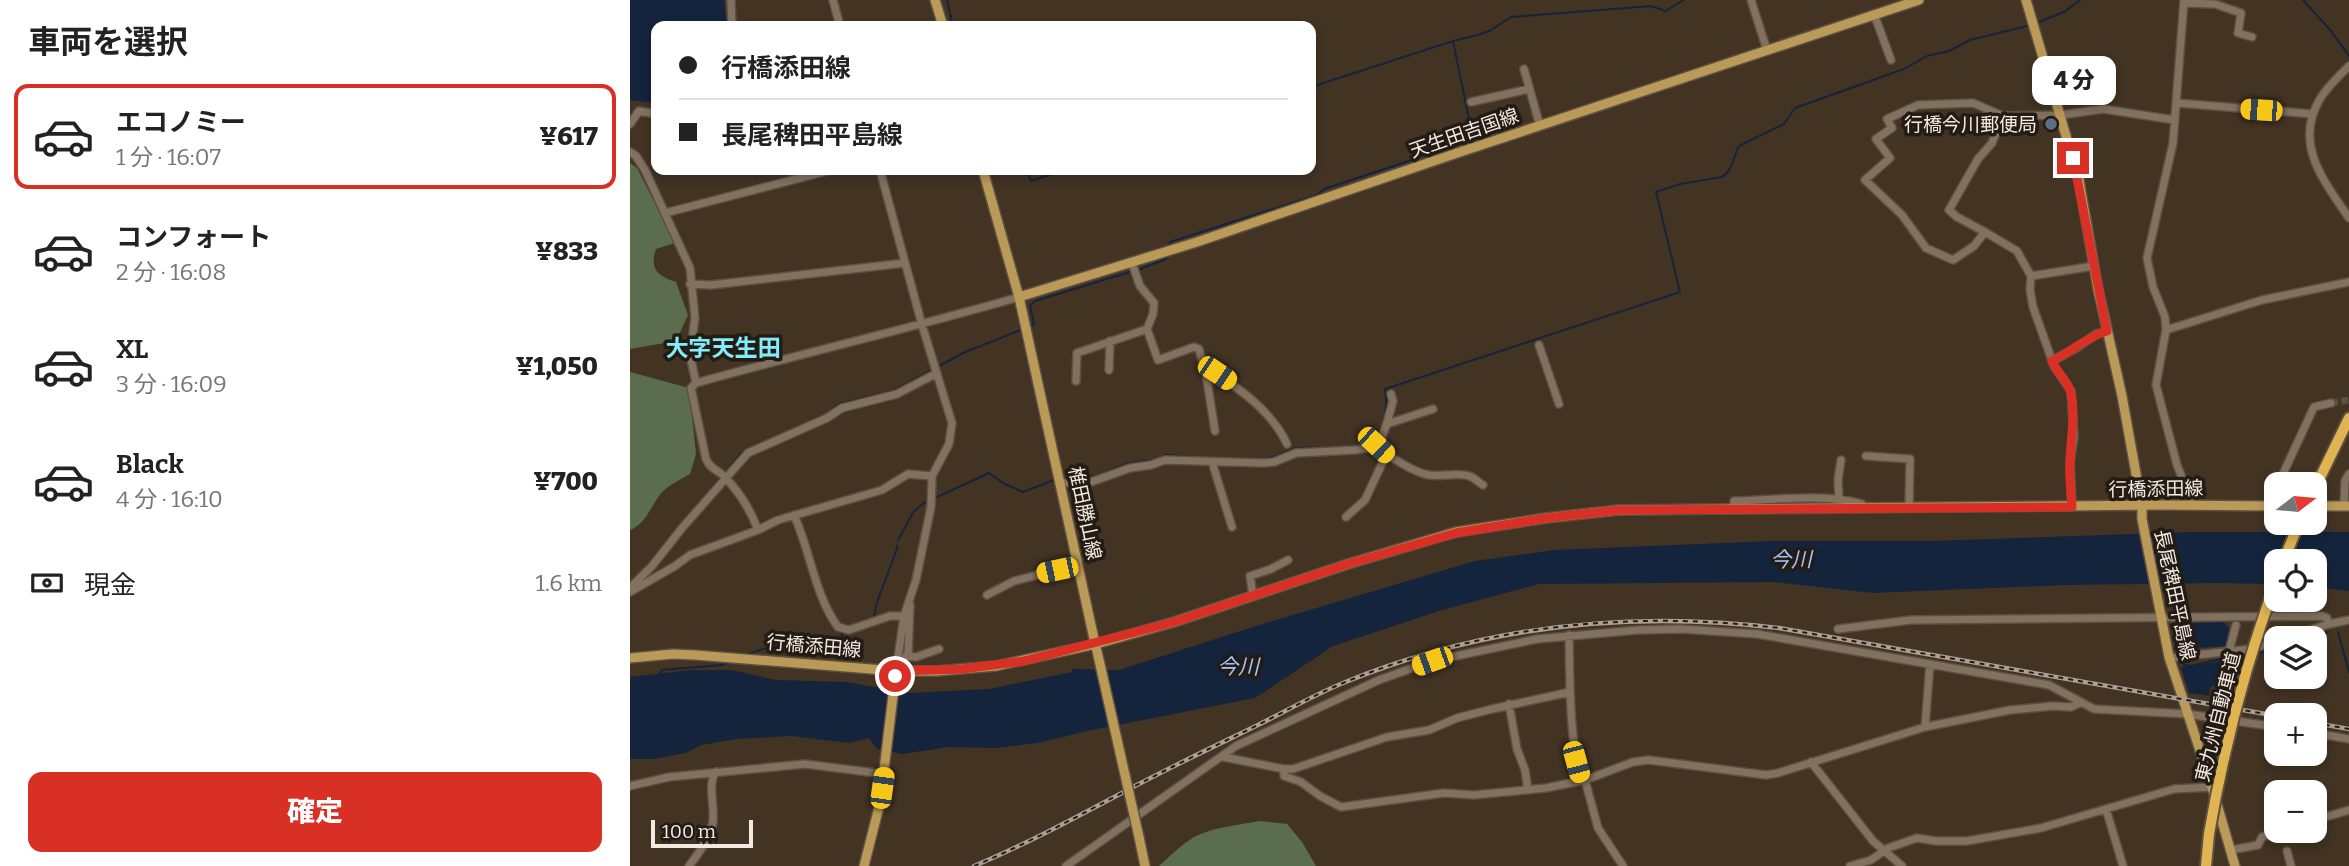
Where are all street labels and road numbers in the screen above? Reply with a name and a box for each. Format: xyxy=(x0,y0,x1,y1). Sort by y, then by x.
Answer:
street label: 天生田吉国線 xyxy=(1406,104,1522,162)
street label: 椎田勝山線 xyxy=(1064,464,1106,562)
street label: 行橋添田線 xyxy=(2108,477,2204,501)
street label: 長尾稗田平島線 xyxy=(2150,528,2200,662)
street label: 行橋添田線 xyxy=(766,630,862,662)
street label: 東九州自動車道 xyxy=(2191,650,2245,784)

